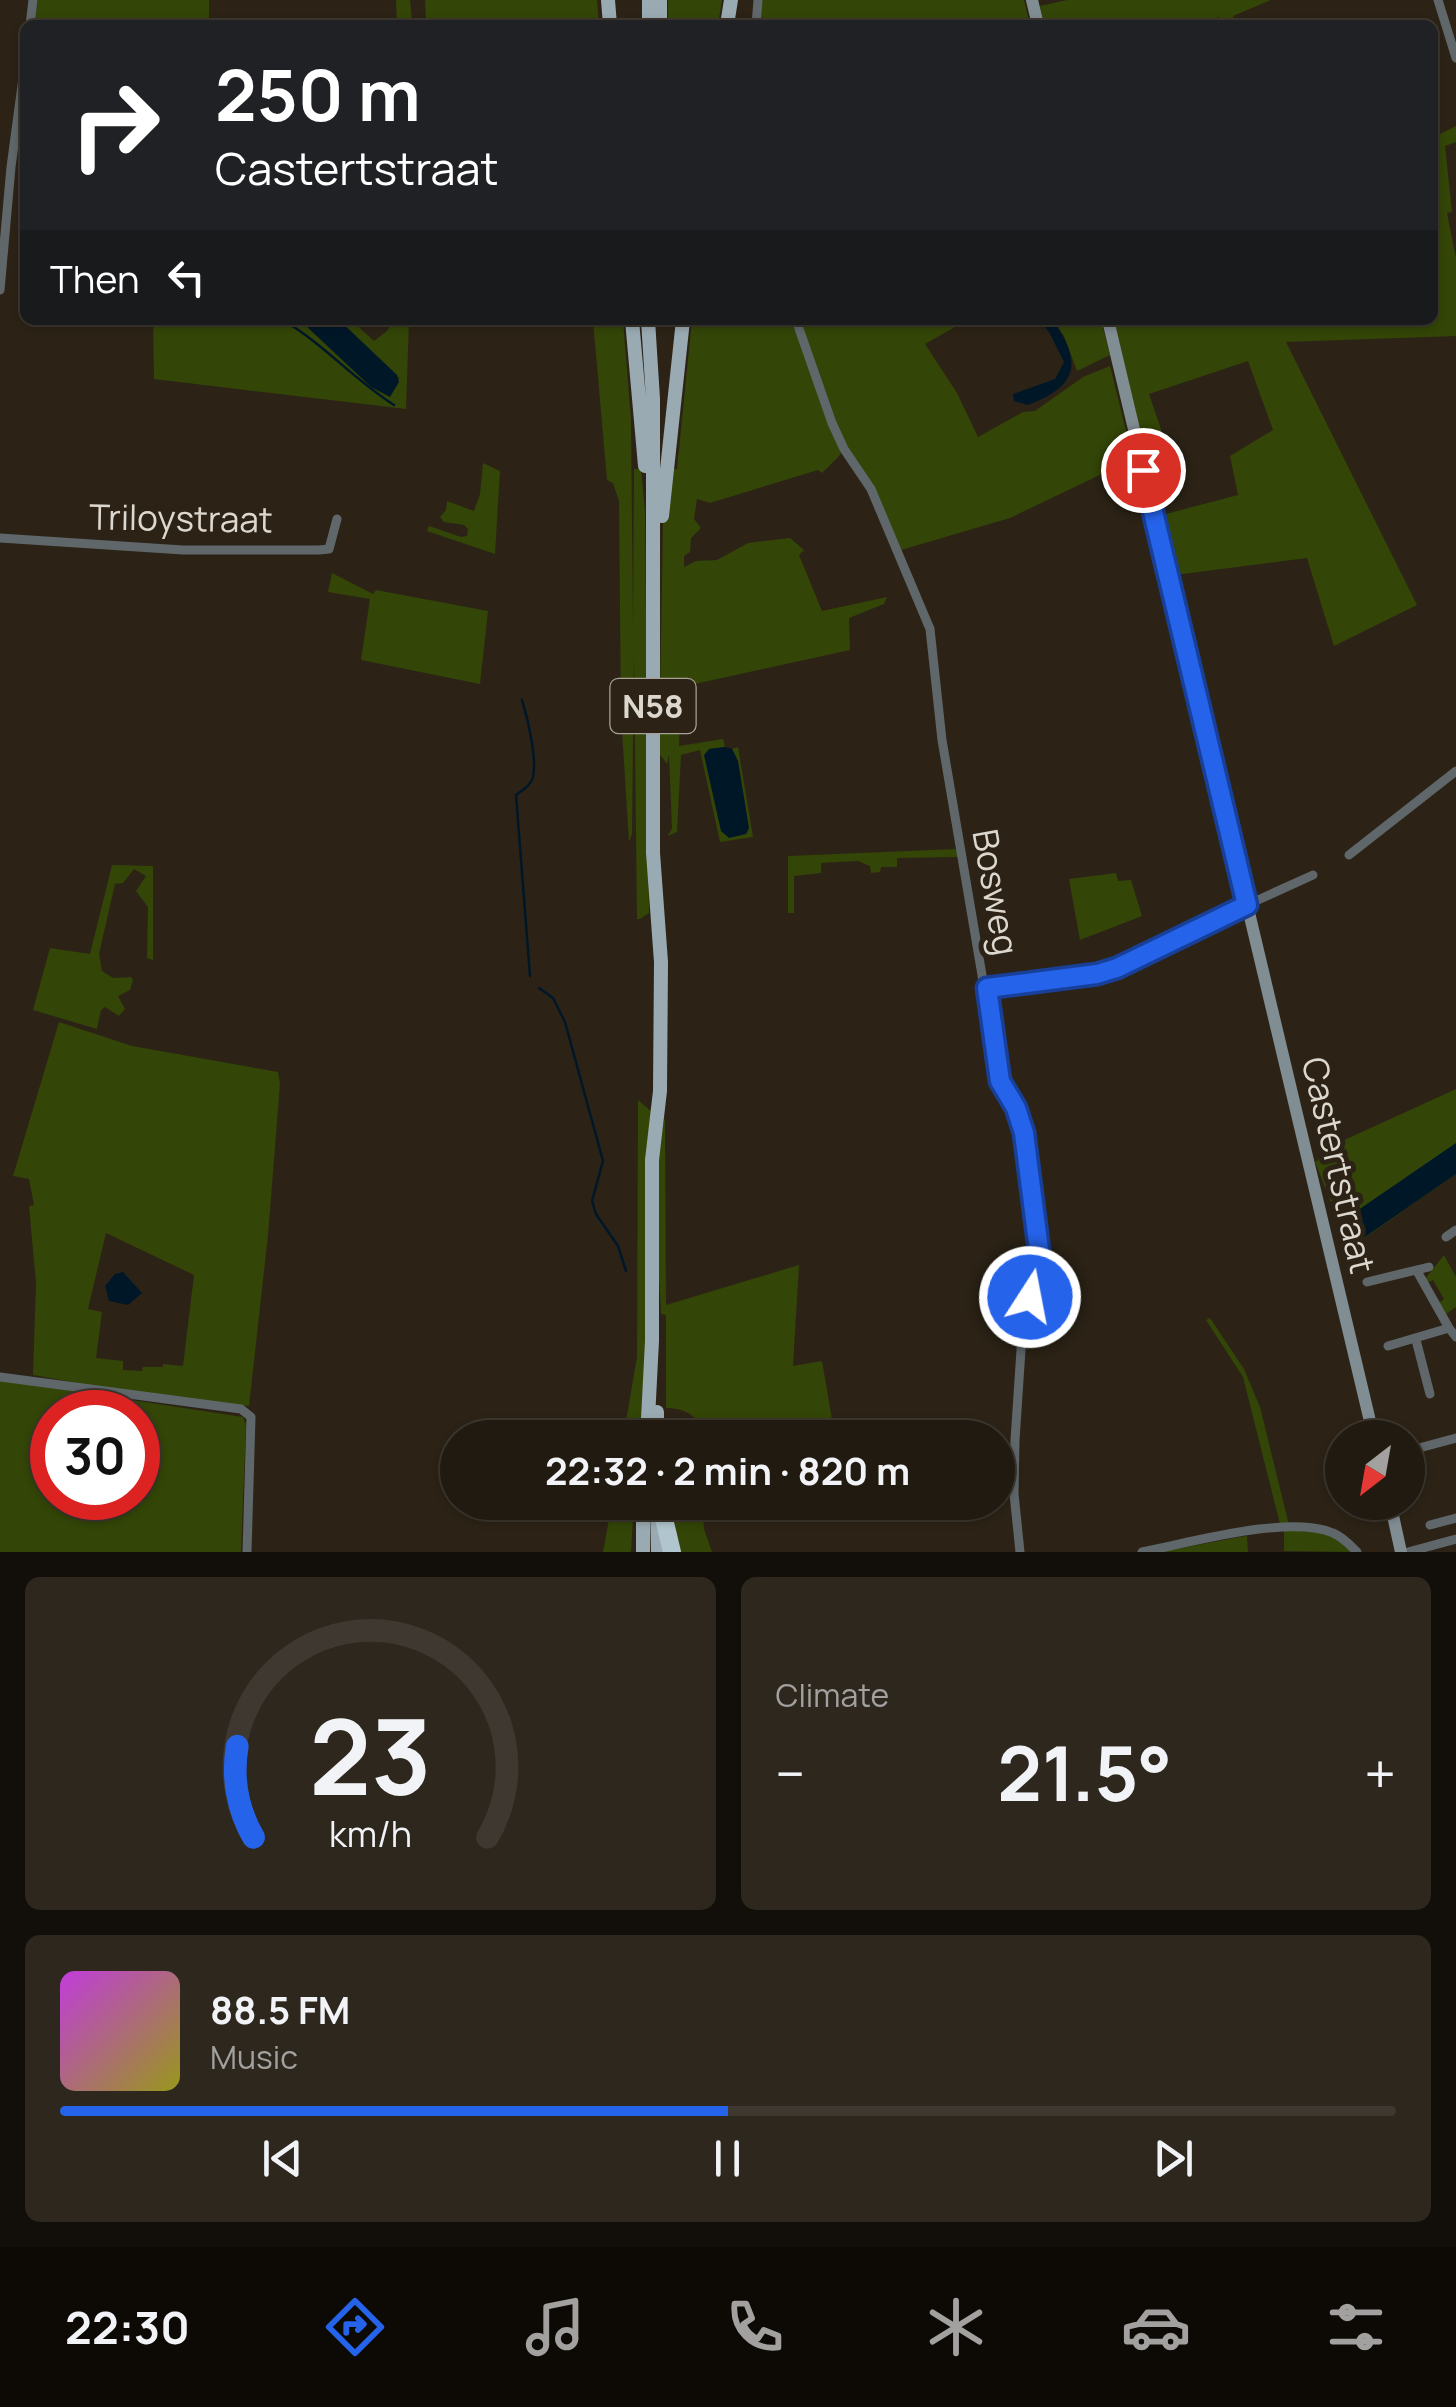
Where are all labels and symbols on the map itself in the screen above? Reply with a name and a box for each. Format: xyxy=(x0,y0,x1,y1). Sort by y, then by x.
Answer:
pin xyxy=(1101,428,1186,513)
street label: Triloystraat xyxy=(89,492,273,544)
road number: N58 xyxy=(610,679,696,733)
street label: Bosweg xyxy=(961,825,1031,959)
street label: Castertstraat xyxy=(1291,1052,1387,1278)
position arrow xyxy=(978,1245,1082,1349)
speed limit sign: 30 xyxy=(30,1390,160,1520)
north arrow xyxy=(1325,1420,1425,1520)

